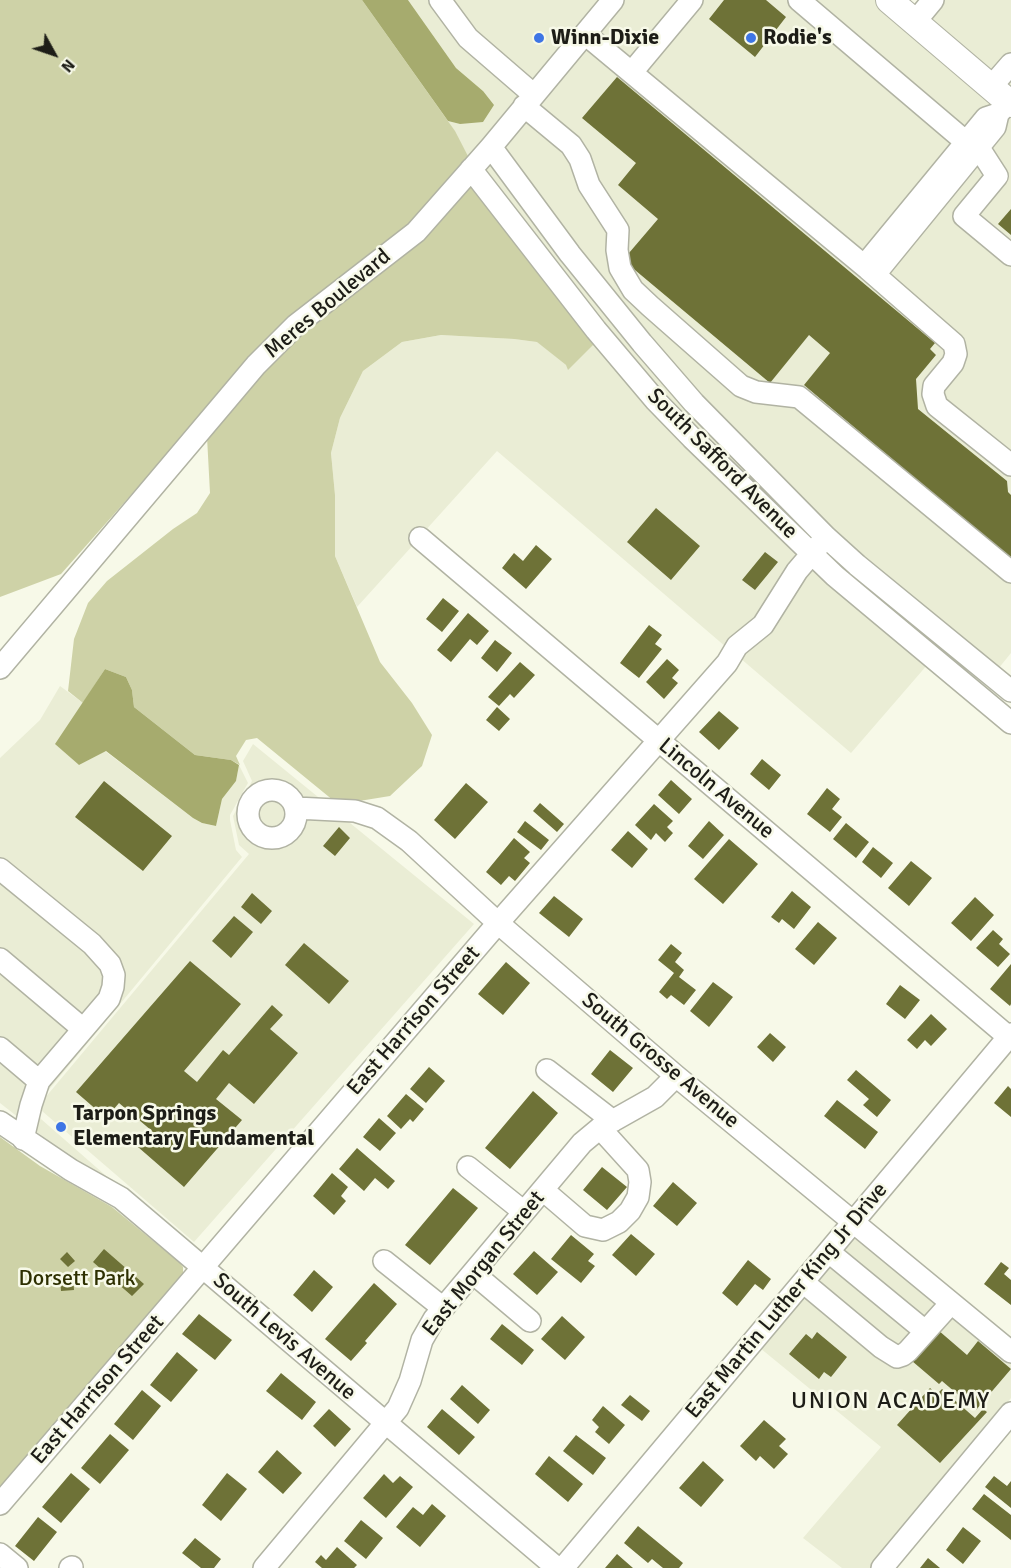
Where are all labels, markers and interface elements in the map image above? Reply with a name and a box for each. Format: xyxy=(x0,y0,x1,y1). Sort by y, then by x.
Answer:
north arrow xyxy=(24,24,84,84)
place label: Winn-Dixie xyxy=(551,25,659,51)
place label: Rodie's xyxy=(763,25,832,51)
marker: Winn-Dixie xyxy=(532,31,546,45)
marker: Rodie's xyxy=(744,31,758,45)
text: N xyxy=(57,55,79,76)
street label: Meres Boulevard xyxy=(260,244,396,364)
street label: South Safford Avenue xyxy=(641,383,803,545)
street label: Lincoln Avenue xyxy=(653,733,779,845)
street label: East Harrison Street xyxy=(342,941,486,1101)
street label: South Grosse Avenue xyxy=(576,987,744,1135)
place label: Tarpon Springs Elementary Fundamental xyxy=(73,1101,314,1152)
marker: Tarpon Springs Elementary Fundamental xyxy=(54,1120,68,1134)
street label: East Martin Luther King Jr Drive xyxy=(681,1178,893,1424)
street label: East Morgan Street xyxy=(417,1186,551,1342)
park label: Dorsett Park xyxy=(19,1266,135,1292)
street label: South Levis Avenue xyxy=(207,1268,361,1406)
street label: East Harrison Street xyxy=(26,1310,170,1470)
district label: UNION ACADEMY xyxy=(791,1388,991,1416)

